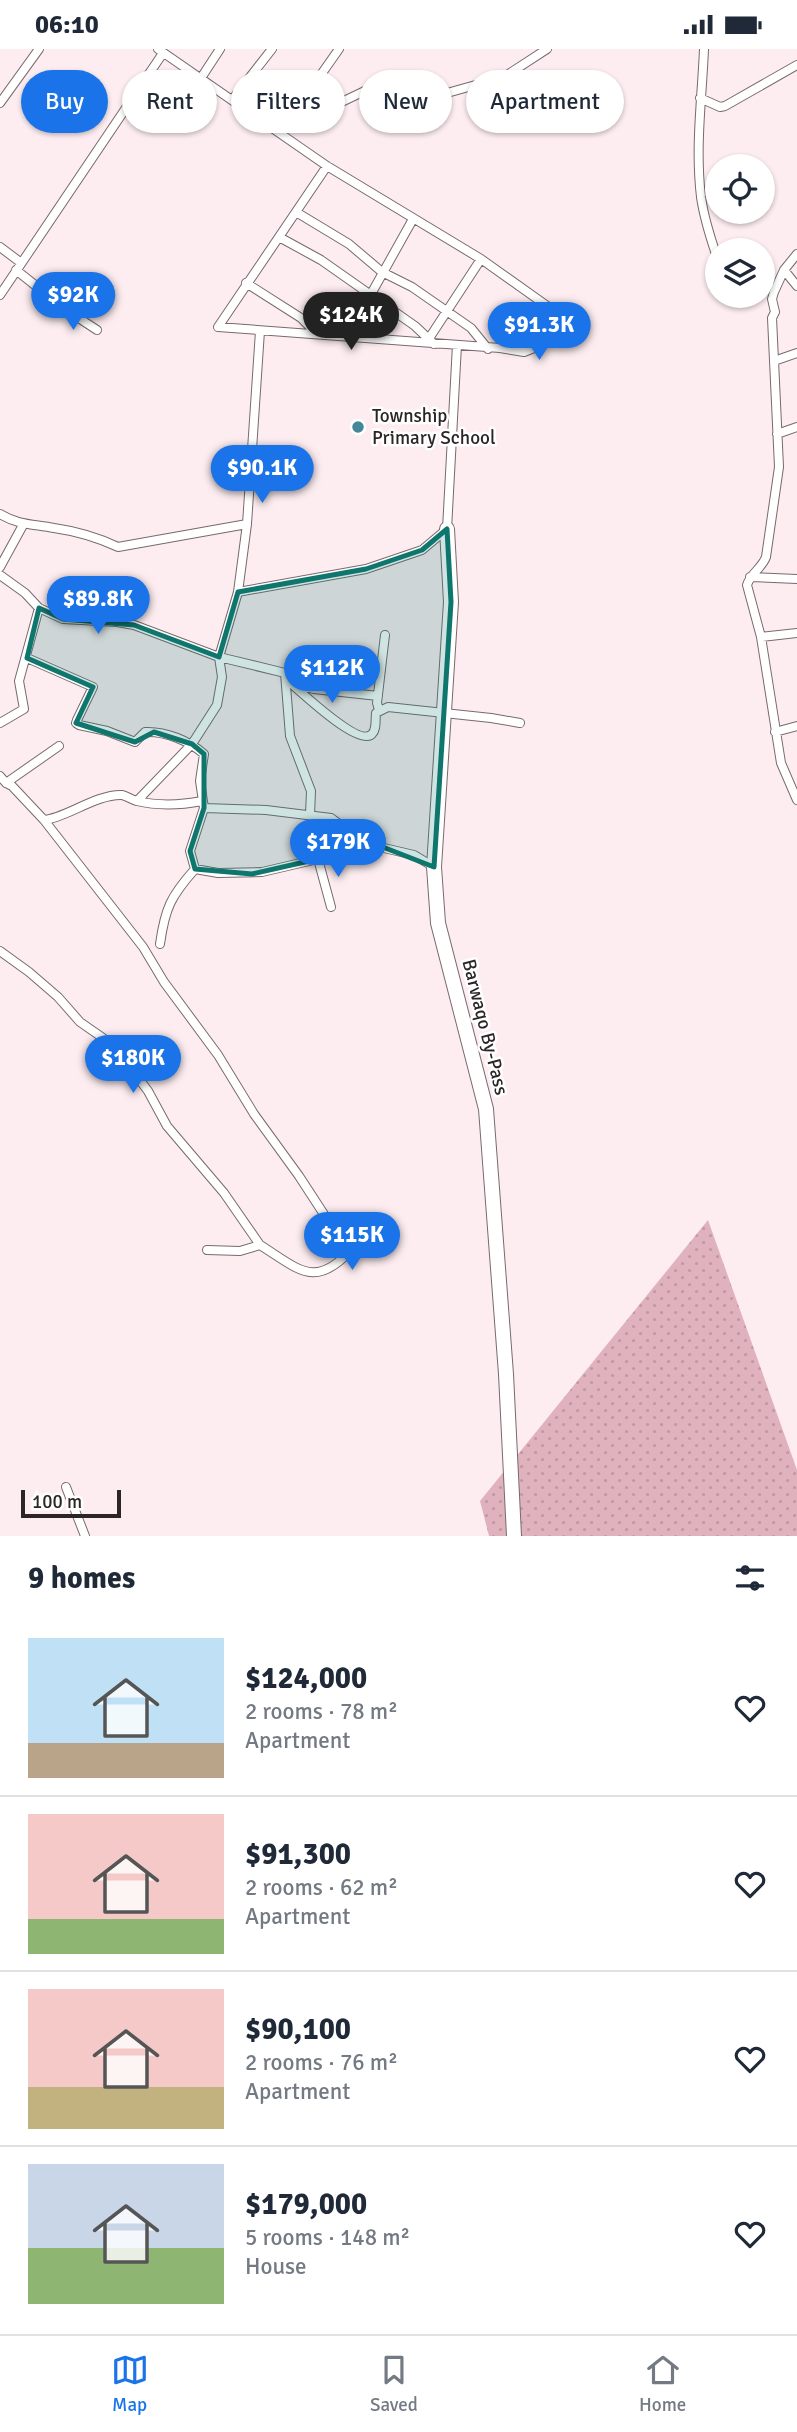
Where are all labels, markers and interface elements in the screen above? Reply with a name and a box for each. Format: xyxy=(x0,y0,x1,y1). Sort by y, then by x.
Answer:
text: 06:10 xyxy=(35,9,99,41)
chip: Buy xyxy=(21,70,108,133)
chip: Rent xyxy=(122,70,217,133)
chip: Filters xyxy=(231,70,345,133)
chip: New xyxy=(359,70,452,133)
chip: Apartment xyxy=(466,70,624,133)
map controls xyxy=(705,154,775,308)
button: locate xyxy=(705,154,775,224)
button: layers xyxy=(705,238,775,308)
pin: $92K xyxy=(32,273,114,332)
text: $92K xyxy=(47,280,99,309)
pin: $124K xyxy=(302,293,400,352)
text: $124K xyxy=(319,300,383,329)
pin: $91.3K xyxy=(482,303,596,362)
text: $91.3K xyxy=(504,310,574,339)
place label: Township Primary School xyxy=(372,404,495,450)
marker: Township Primary School xyxy=(350,419,366,435)
pin: $90.1K xyxy=(205,445,319,505)
text: $90.1K xyxy=(227,453,297,482)
pin: $89.8K xyxy=(41,577,155,636)
text: $89.8K xyxy=(63,584,133,613)
pin: $112K xyxy=(283,645,381,705)
text: $112K xyxy=(300,653,364,682)
pin: $179K xyxy=(289,819,387,879)
text: $179K xyxy=(306,827,370,856)
street label: Barwaqo By-Pass xyxy=(457,957,513,1097)
pin: $180K xyxy=(84,1035,182,1095)
text: $180K xyxy=(101,1043,165,1072)
pin: $115K xyxy=(303,1213,401,1272)
text: $115K xyxy=(320,1220,384,1249)
scale bar xyxy=(21,1487,121,1519)
text: 100 m xyxy=(32,1490,82,1514)
icon: filters xyxy=(731,1559,769,1597)
text: 9 homes xyxy=(28,1560,135,1597)
text: $124,000 xyxy=(245,1660,367,1697)
icon: home xyxy=(84,1666,168,1750)
icon: heart xyxy=(731,1689,769,1727)
text: 2 rooms · 78 m² xyxy=(245,1697,398,1726)
text: Apartment xyxy=(245,1726,350,1755)
text: $91,300 xyxy=(245,1836,351,1873)
icon: home xyxy=(84,1842,168,1926)
icon: heart xyxy=(731,1865,769,1903)
text: 2 rooms · 62 m² xyxy=(245,1873,398,1902)
text: Apartment xyxy=(245,1902,350,1931)
text: $90,100 xyxy=(245,2011,351,2048)
icon: home xyxy=(84,2017,168,2101)
icon: heart xyxy=(731,2040,769,2078)
text: 2 rooms · 76 m² xyxy=(245,2048,398,2077)
text: Apartment xyxy=(245,2077,350,2106)
text: $179,000 xyxy=(245,2186,367,2223)
icon: home xyxy=(84,2192,168,2276)
icon: heart xyxy=(731,2215,769,2253)
text: 5 rooms · 148 m² xyxy=(245,2223,410,2252)
text: House xyxy=(245,2252,307,2281)
tab: Map xyxy=(111,2351,149,2417)
tab: Saved xyxy=(370,2351,418,2417)
tab: Home xyxy=(639,2351,686,2417)

